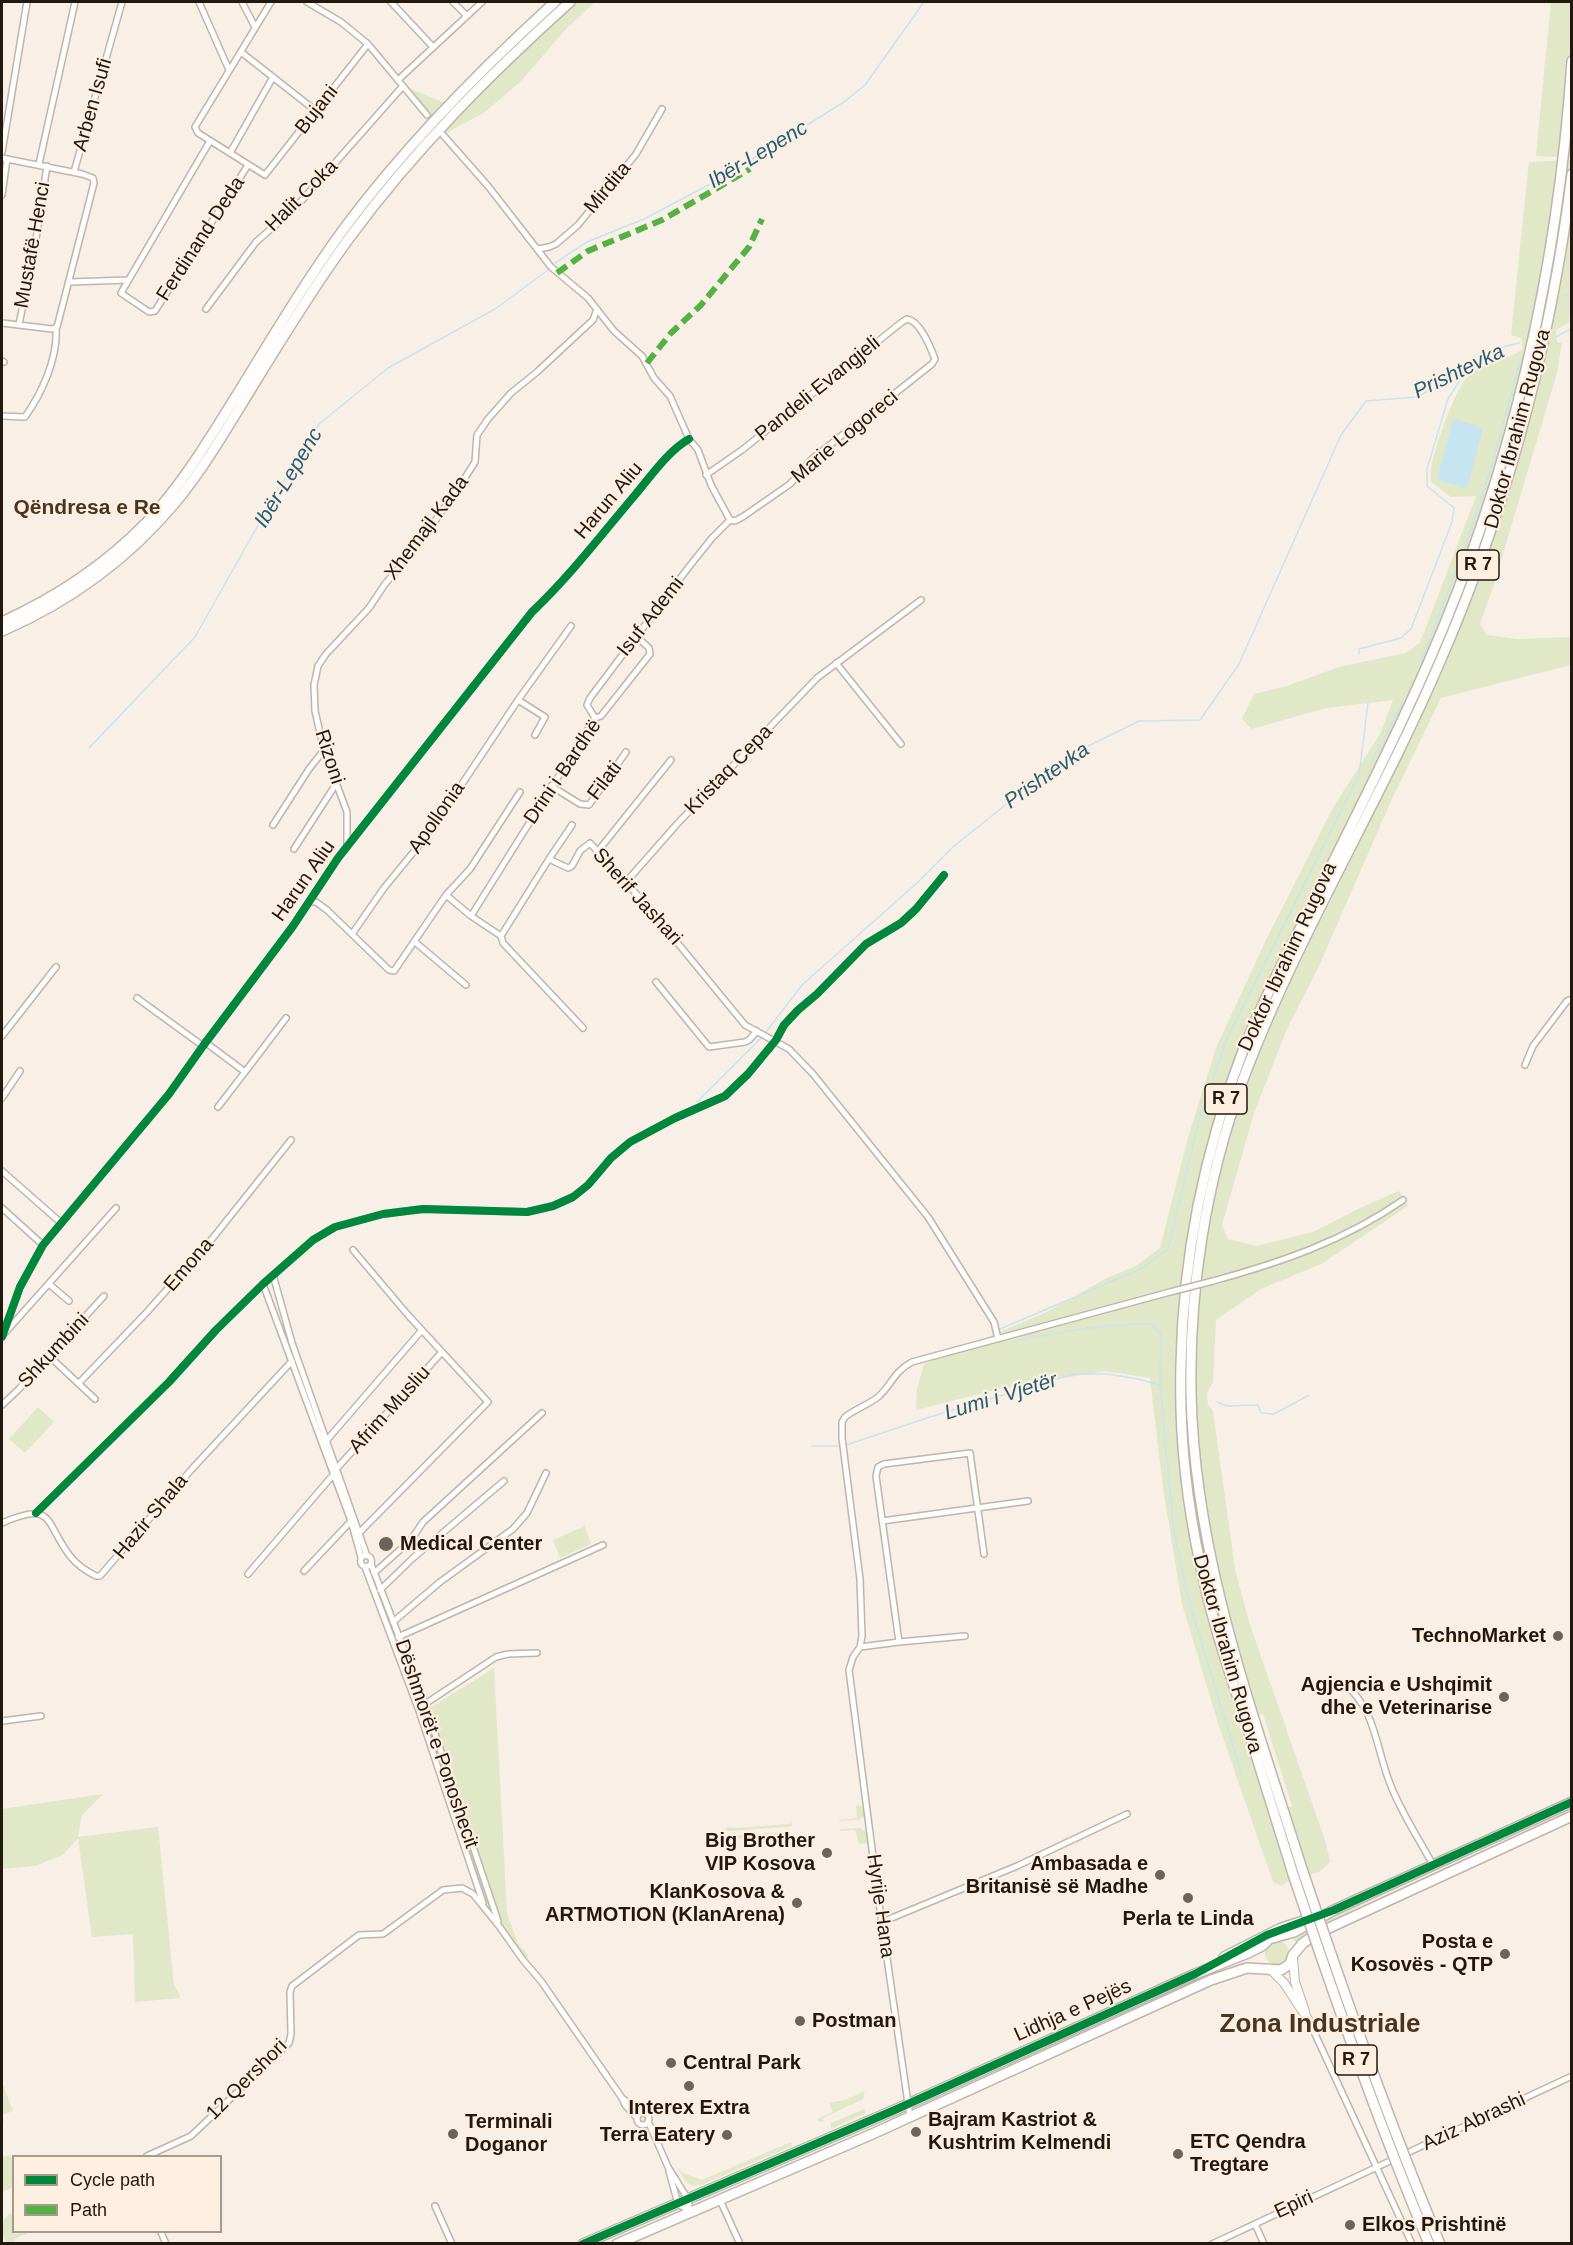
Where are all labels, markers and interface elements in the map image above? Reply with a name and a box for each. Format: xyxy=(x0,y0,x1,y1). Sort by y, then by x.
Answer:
street label: Arben Isufi xyxy=(68,56,118,154)
street label: Bujani xyxy=(290,81,344,139)
water label: Ibër-Lepenc xyxy=(704,115,812,195)
street label: Halit Coka xyxy=(261,155,343,237)
street label: Mirdita xyxy=(580,157,636,219)
street label: Ferdinand Deda xyxy=(152,172,250,306)
street label: Mustafë Henci xyxy=(10,180,56,310)
street label: Doktor Ibrahim Rugova xyxy=(1480,327,1556,531)
street label: Pandeli Evangjeli xyxy=(751,331,885,447)
water label: Prishtevka xyxy=(1409,339,1509,405)
street label: Marie Logoreci xyxy=(787,385,903,489)
water label: Ibër-Lepenc xyxy=(249,424,329,532)
street label: Harun Aliu xyxy=(570,458,648,544)
street label: Xhemajl Kada xyxy=(380,471,474,585)
district label: Qëndresa e Re xyxy=(13,495,161,521)
road number: R 7 xyxy=(1457,550,1499,580)
street label: Isuf Ademi xyxy=(612,572,690,662)
street label: Drini i Bardhë xyxy=(519,715,607,829)
street label: Kristaq Cepa xyxy=(680,720,778,820)
street label: Rizoni xyxy=(309,727,349,787)
water label: Prishtevka xyxy=(1000,738,1094,814)
street label: Filati xyxy=(583,757,627,805)
street label: Apollonia xyxy=(404,777,470,859)
street label: Harun Aliu xyxy=(267,836,341,926)
street label: Sherif Jashari xyxy=(587,844,687,950)
street label: Doktor Ibrahim Rugova xyxy=(1234,859,1342,1055)
road number: R 7 xyxy=(1205,1084,1247,1114)
street label: Emona xyxy=(159,1233,219,1297)
street label: Shkumbini xyxy=(13,1309,95,1393)
street label: Afrim Musliu xyxy=(344,1361,436,1459)
water label: Lumi i Vjetër xyxy=(942,1368,1060,1426)
street label: Hazir Shala xyxy=(109,1470,193,1564)
place label: Medical Center xyxy=(400,1532,542,1556)
marker: Medical Center xyxy=(377,1535,395,1553)
street label: Doktor Ibrahim Rugova xyxy=(1187,1552,1267,1756)
place label: TechnoMarket xyxy=(1412,1624,1546,1648)
marker: TechnoMarket xyxy=(1551,1629,1565,1643)
street label: Dëshmorët e Ponoshecit xyxy=(389,1637,483,1851)
place label: Agjencia e Ushqimit dhe e Veterinarise xyxy=(1301,1673,1492,1720)
marker: Agjencia e Ushqimit dhe e Veterinarise xyxy=(1497,1690,1511,1704)
place label: Big Brother VIP Kosova xyxy=(705,1829,815,1876)
marker: Big Brother VIP Kosova xyxy=(820,1846,834,1860)
place label: Ambasada e Britanisë së Madhe xyxy=(966,1852,1148,1899)
street label: Hyrije Hana xyxy=(861,1853,899,1959)
marker: Ambasada e Britanisë së Madhe xyxy=(1153,1868,1167,1882)
place label: KlanKosova & ARTMOTION (KlanArena) xyxy=(545,1880,785,1927)
marker: Perla te Linda xyxy=(1181,1891,1195,1905)
marker: KlanKosova & ARTMOTION (KlanArena) xyxy=(790,1896,804,1910)
place label: Perla te Linda xyxy=(1122,1907,1254,1931)
place label: Posta e Kosovës - QTP xyxy=(1351,1930,1493,1977)
marker: Posta e Kosovës - QTP xyxy=(1498,1947,1512,1961)
street label: Lidhja e Pejës xyxy=(1011,1974,1135,2048)
place label: Postman xyxy=(812,2009,896,2033)
district label: Zona Industriale xyxy=(1220,2009,1420,2041)
marker: Postman xyxy=(793,2014,807,2028)
street label: 12 Qershori xyxy=(202,2035,292,2125)
road number: R 7 xyxy=(1335,2045,1377,2075)
place label: Central Park xyxy=(683,2051,801,2075)
marker: Central Park xyxy=(664,2056,678,2070)
marker: Interex Extra xyxy=(682,2079,696,2093)
street label: Aziz Abrashi xyxy=(1419,2088,1529,2156)
place label: Interex Extra xyxy=(628,2096,750,2120)
place label: Bajram Kastriot & Kushtrim Kelmendi xyxy=(928,2108,1111,2155)
place label: Terminali Doganor xyxy=(465,2110,552,2157)
place label: Terra Eatery xyxy=(600,2123,715,2147)
marker: Bajram Kastriot & Kushtrim Kelmendi xyxy=(909,2125,923,2139)
marker: Terminali Doganor xyxy=(446,2127,460,2141)
marker: Terra Eatery xyxy=(720,2128,734,2142)
place label: ETC Qendra Tregtare xyxy=(1190,2130,1306,2177)
marker: ETC Qendra Tregtare xyxy=(1171,2147,1185,2161)
legend xyxy=(12,2155,222,2233)
text: Cycle path xyxy=(70,2170,155,2190)
street label: Epiri xyxy=(1271,2186,1317,2224)
text: Path xyxy=(70,2200,107,2220)
place label: Elkos Prishtinë xyxy=(1362,2213,1506,2237)
marker: Elkos Prishtinë xyxy=(1343,2218,1357,2232)

